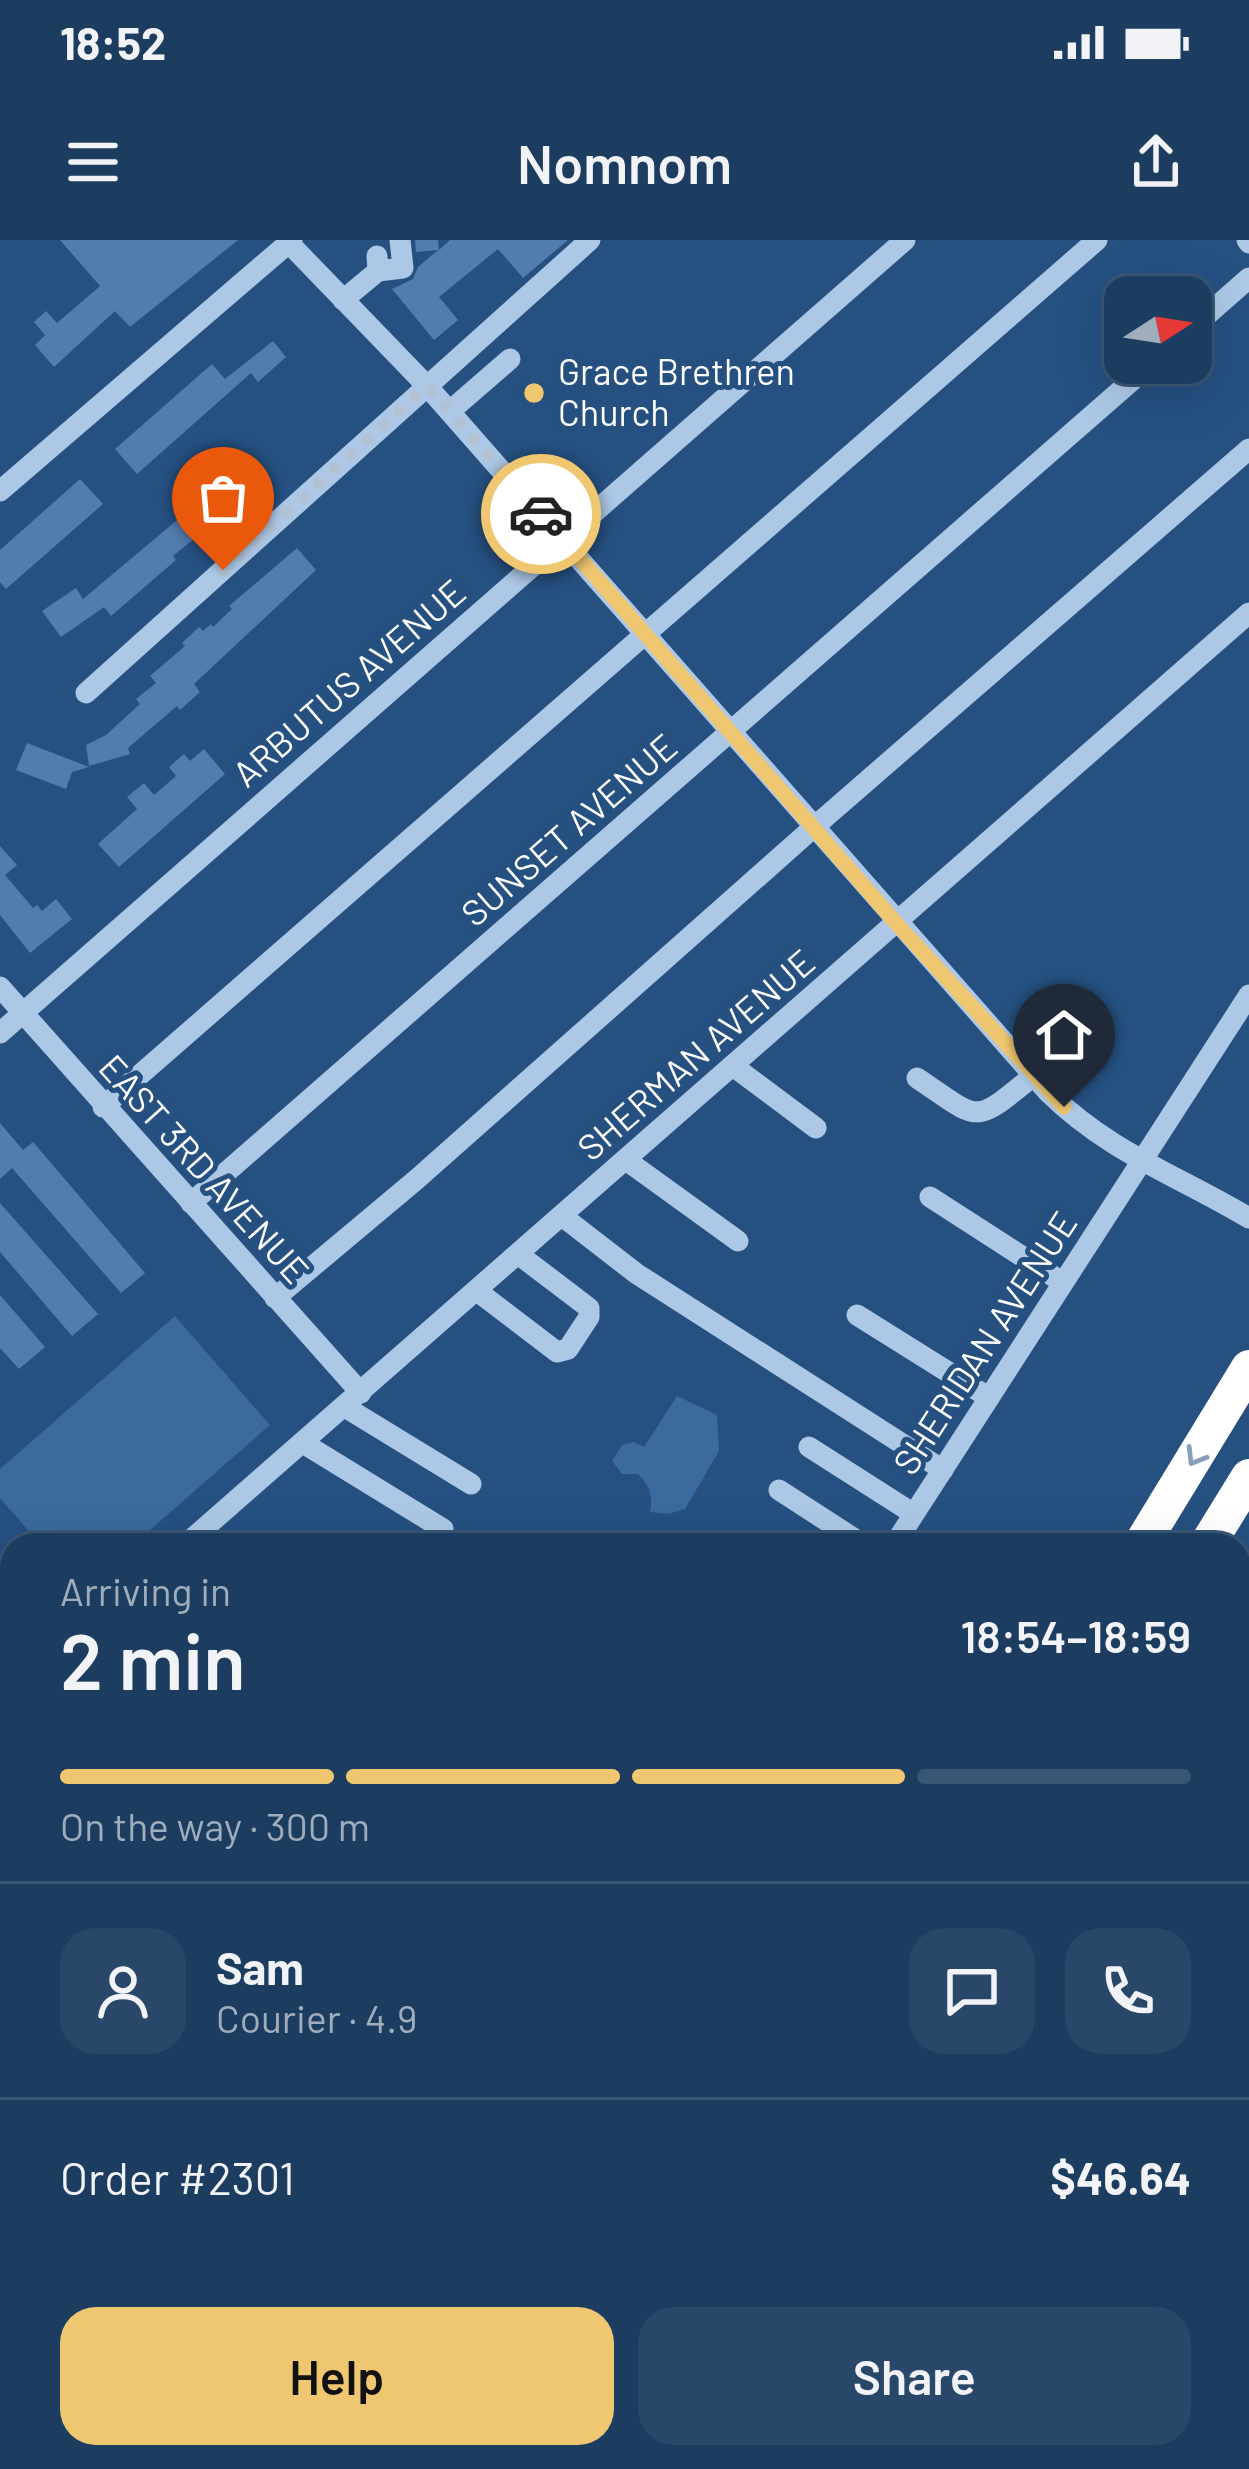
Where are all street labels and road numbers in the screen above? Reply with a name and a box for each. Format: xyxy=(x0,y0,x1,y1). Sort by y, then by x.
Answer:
street label: ARBUTUS AVENUE xyxy=(223,569,473,794)
street label: SUNSET AVENUE xyxy=(452,724,684,934)
street label: SHERMAN AVENUE xyxy=(568,939,822,1168)
street label: EAST 3RD AVENUE xyxy=(91,1045,319,1291)
street label: SHERIDAN AVENUE xyxy=(883,1203,1085,1482)

